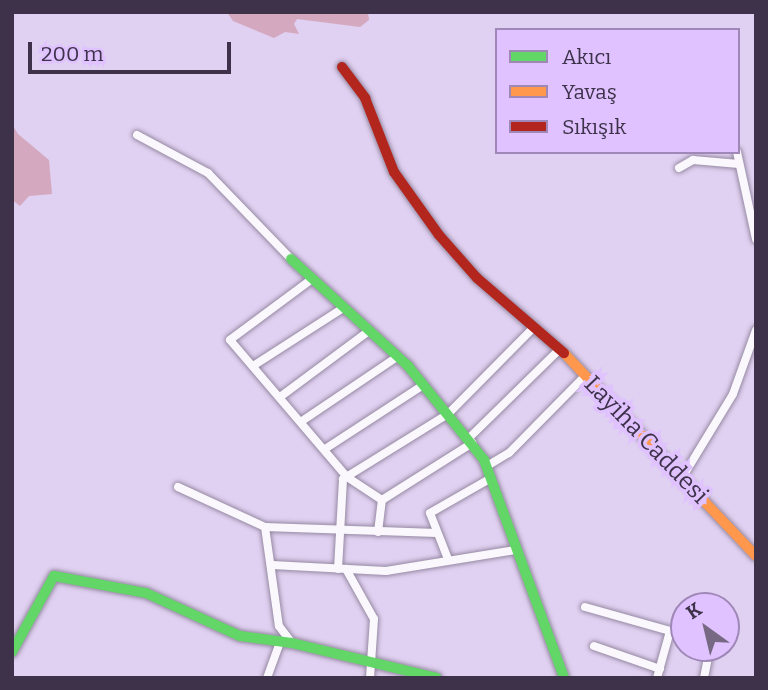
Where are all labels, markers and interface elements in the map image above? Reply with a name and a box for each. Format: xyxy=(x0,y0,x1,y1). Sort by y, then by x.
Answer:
scale bar xyxy=(32,28,234,72)
legend xyxy=(495,28,740,154)
text: 200 m xyxy=(41,41,104,67)
text: Akıcı xyxy=(562,44,611,70)
text: Yavaş xyxy=(562,79,617,105)
text: Sıkışık xyxy=(562,114,626,140)
street label: Layiha Caddesi xyxy=(578,370,714,510)
north arrow xyxy=(670,592,740,662)
text: K xyxy=(682,597,706,624)

